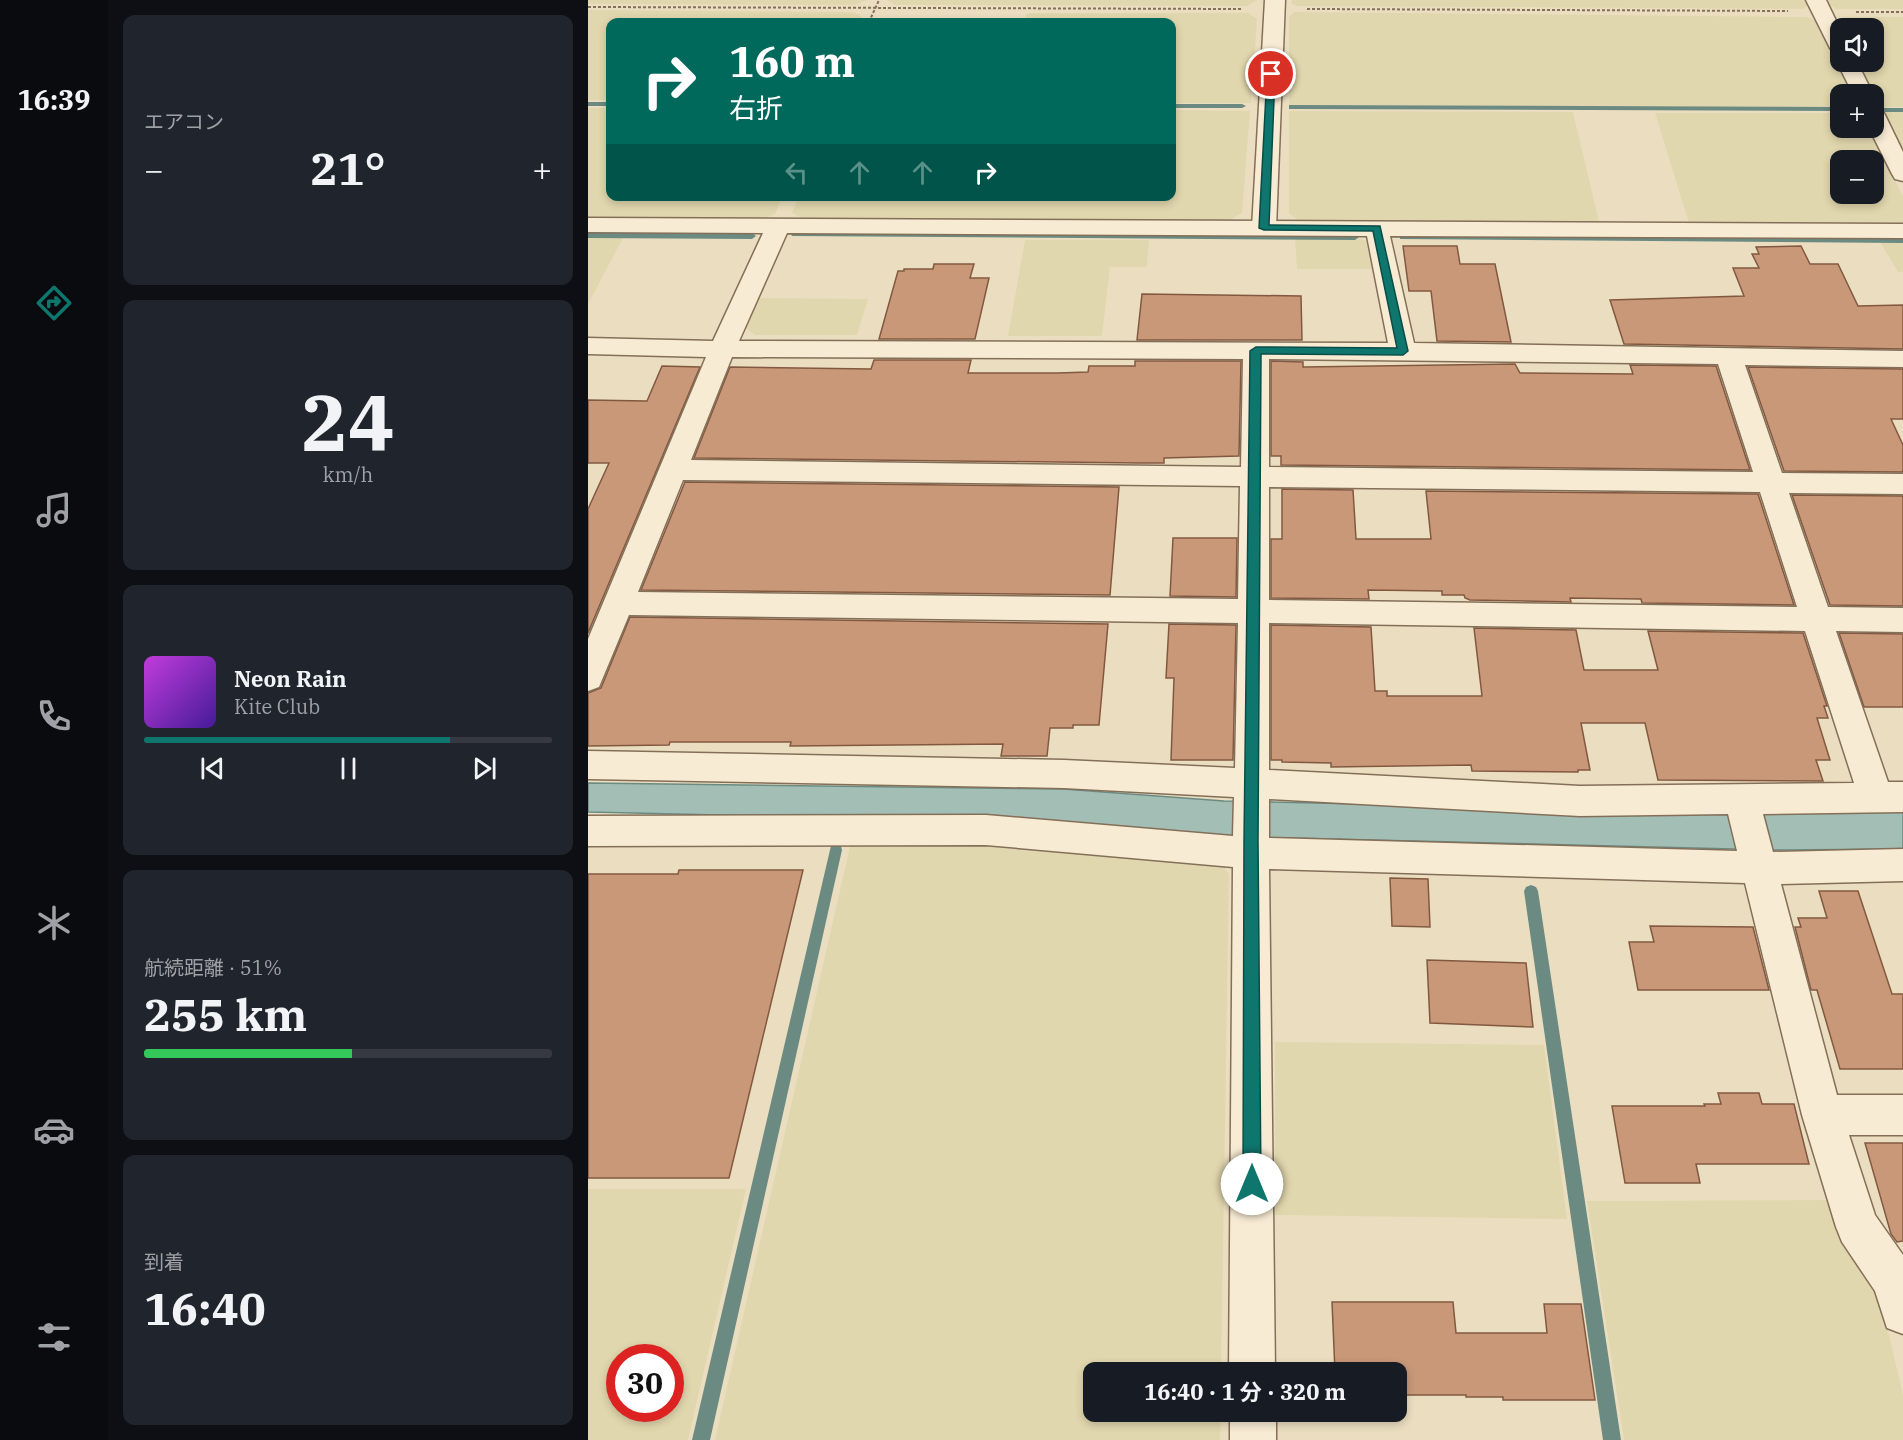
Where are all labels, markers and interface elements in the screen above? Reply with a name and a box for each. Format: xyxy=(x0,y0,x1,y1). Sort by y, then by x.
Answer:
map controls xyxy=(1830,18,1884,204)
button: sound xyxy=(1830,18,1884,72)
text: 160 m xyxy=(729,34,855,89)
icon: right xyxy=(630,42,708,120)
pin xyxy=(1245,48,1296,99)
icon: arrive xyxy=(1254,57,1287,90)
text: 16:39 xyxy=(18,82,90,117)
button: + xyxy=(1830,84,1884,138)
text: 右折 xyxy=(729,90,783,125)
text: エアコン xyxy=(144,108,224,135)
text: 21° xyxy=(310,139,386,197)
text: − xyxy=(144,148,164,191)
text: + xyxy=(532,148,552,191)
button: − xyxy=(1830,150,1884,204)
icon: left xyxy=(780,156,813,189)
icon: ahead xyxy=(843,156,876,189)
icon: ahead xyxy=(906,156,939,189)
icon: right xyxy=(969,156,1002,189)
icon: directions xyxy=(33,282,75,324)
text: 24 xyxy=(301,371,395,472)
text: km/h xyxy=(323,461,373,488)
icon: music xyxy=(33,489,75,531)
text: Neon Rain xyxy=(234,664,347,693)
text: Kite Club xyxy=(234,693,320,720)
icon: phone xyxy=(33,695,75,737)
icon: previous xyxy=(196,752,229,785)
icon: pause xyxy=(332,752,365,785)
icon: next xyxy=(468,752,501,785)
icon: climate xyxy=(33,902,75,944)
text: 航続距離 · 51% xyxy=(144,954,282,981)
text: 255 km xyxy=(144,985,307,1043)
icon: car xyxy=(33,1109,75,1151)
position arrow xyxy=(1220,1152,1284,1216)
text: 到着 xyxy=(144,1248,184,1275)
text: 16:40 xyxy=(144,1279,266,1337)
icon: filters xyxy=(33,1316,75,1358)
speed limit sign: 30 xyxy=(606,1344,684,1422)
text: 16:40 · 1 分 · 320 m xyxy=(1144,1377,1346,1406)

